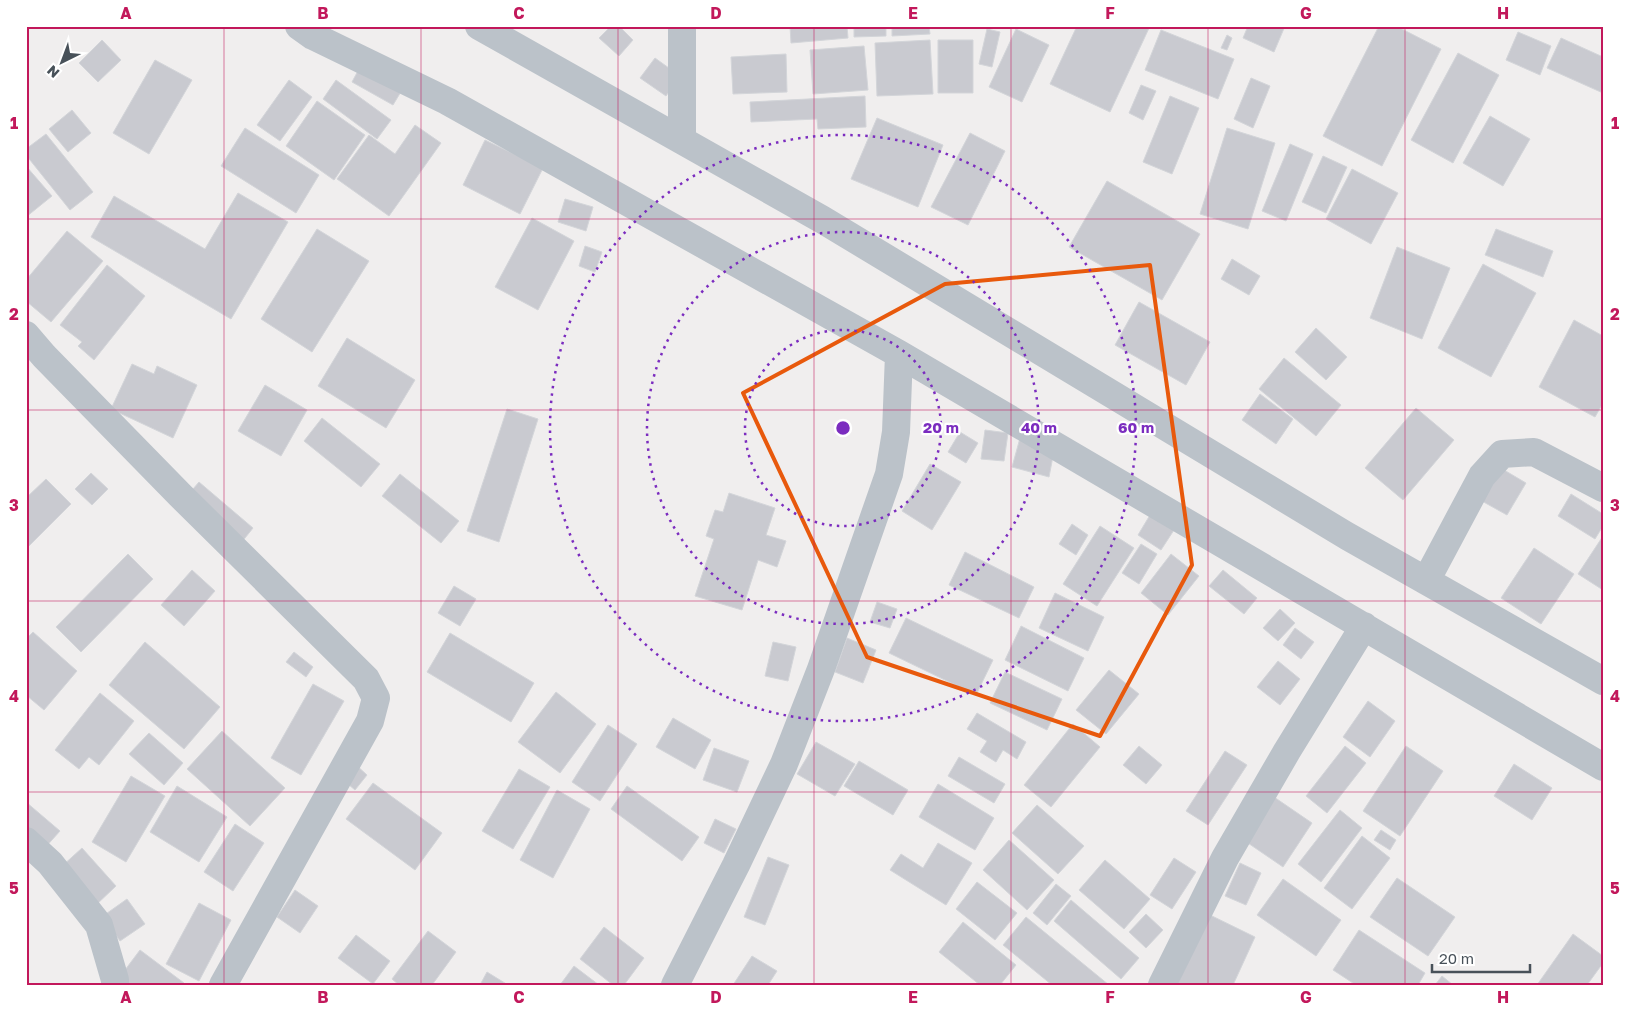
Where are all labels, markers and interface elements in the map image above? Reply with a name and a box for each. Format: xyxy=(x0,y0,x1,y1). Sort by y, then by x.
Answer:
text: A xyxy=(120,3,132,23)
text: B xyxy=(317,3,329,23)
text: C xyxy=(513,3,525,23)
text: D xyxy=(710,3,722,23)
text: E xyxy=(908,3,918,23)
text: F xyxy=(1105,3,1115,23)
text: G xyxy=(1300,3,1312,23)
text: H xyxy=(1497,3,1509,23)
north arrow xyxy=(38,38,88,88)
text: N xyxy=(43,62,63,82)
text: 1 xyxy=(10,113,18,133)
text: 1 xyxy=(1611,113,1619,133)
text: 2 xyxy=(9,304,19,324)
text: 2 xyxy=(1610,304,1620,324)
text: 20 m xyxy=(923,418,959,436)
text: 40 m xyxy=(1021,418,1057,436)
text: 60 m xyxy=(1118,418,1154,436)
centre of rings xyxy=(834,419,852,437)
text: 3 xyxy=(9,495,19,515)
text: 3 xyxy=(1610,495,1620,515)
text: 4 xyxy=(9,686,19,706)
text: 4 xyxy=(1610,686,1620,706)
text: 5 xyxy=(9,878,19,898)
text: 5 xyxy=(1610,878,1620,898)
scale bar xyxy=(1432,941,1529,973)
text: 20 m xyxy=(1439,949,1474,967)
text: A xyxy=(120,987,132,1007)
text: B xyxy=(317,987,329,1007)
text: C xyxy=(513,987,525,1007)
text: D xyxy=(710,987,722,1007)
text: E xyxy=(908,987,918,1007)
text: F xyxy=(1105,987,1115,1007)
text: G xyxy=(1300,987,1312,1007)
text: H xyxy=(1497,987,1509,1007)

